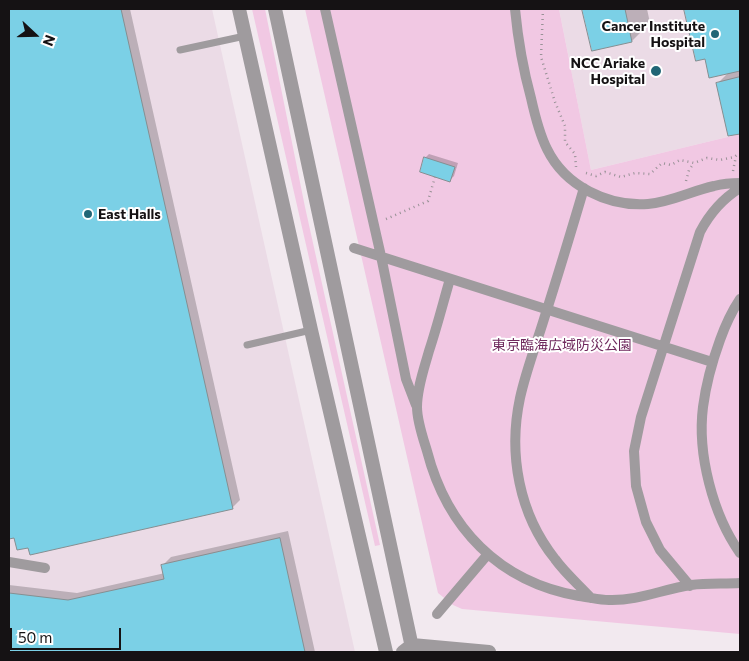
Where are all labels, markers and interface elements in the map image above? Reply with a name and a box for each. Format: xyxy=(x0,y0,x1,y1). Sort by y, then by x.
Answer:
north arrow xyxy=(10,10,60,60)
place label: Cancer Institute Hospital xyxy=(601,18,705,50)
marker: Cancer Institute Hospital xyxy=(709,28,721,40)
text: N xyxy=(40,33,59,49)
place label: NCC Ariake Hospital xyxy=(571,55,645,88)
marker: NCC Ariake Hospital xyxy=(649,64,663,78)
place label: East Halls xyxy=(98,206,161,222)
marker: East Halls xyxy=(82,208,94,220)
park label: 東京臨海広域防災公園 xyxy=(492,337,632,353)
scale bar xyxy=(12,618,124,650)
text: 50 m xyxy=(18,628,52,646)

